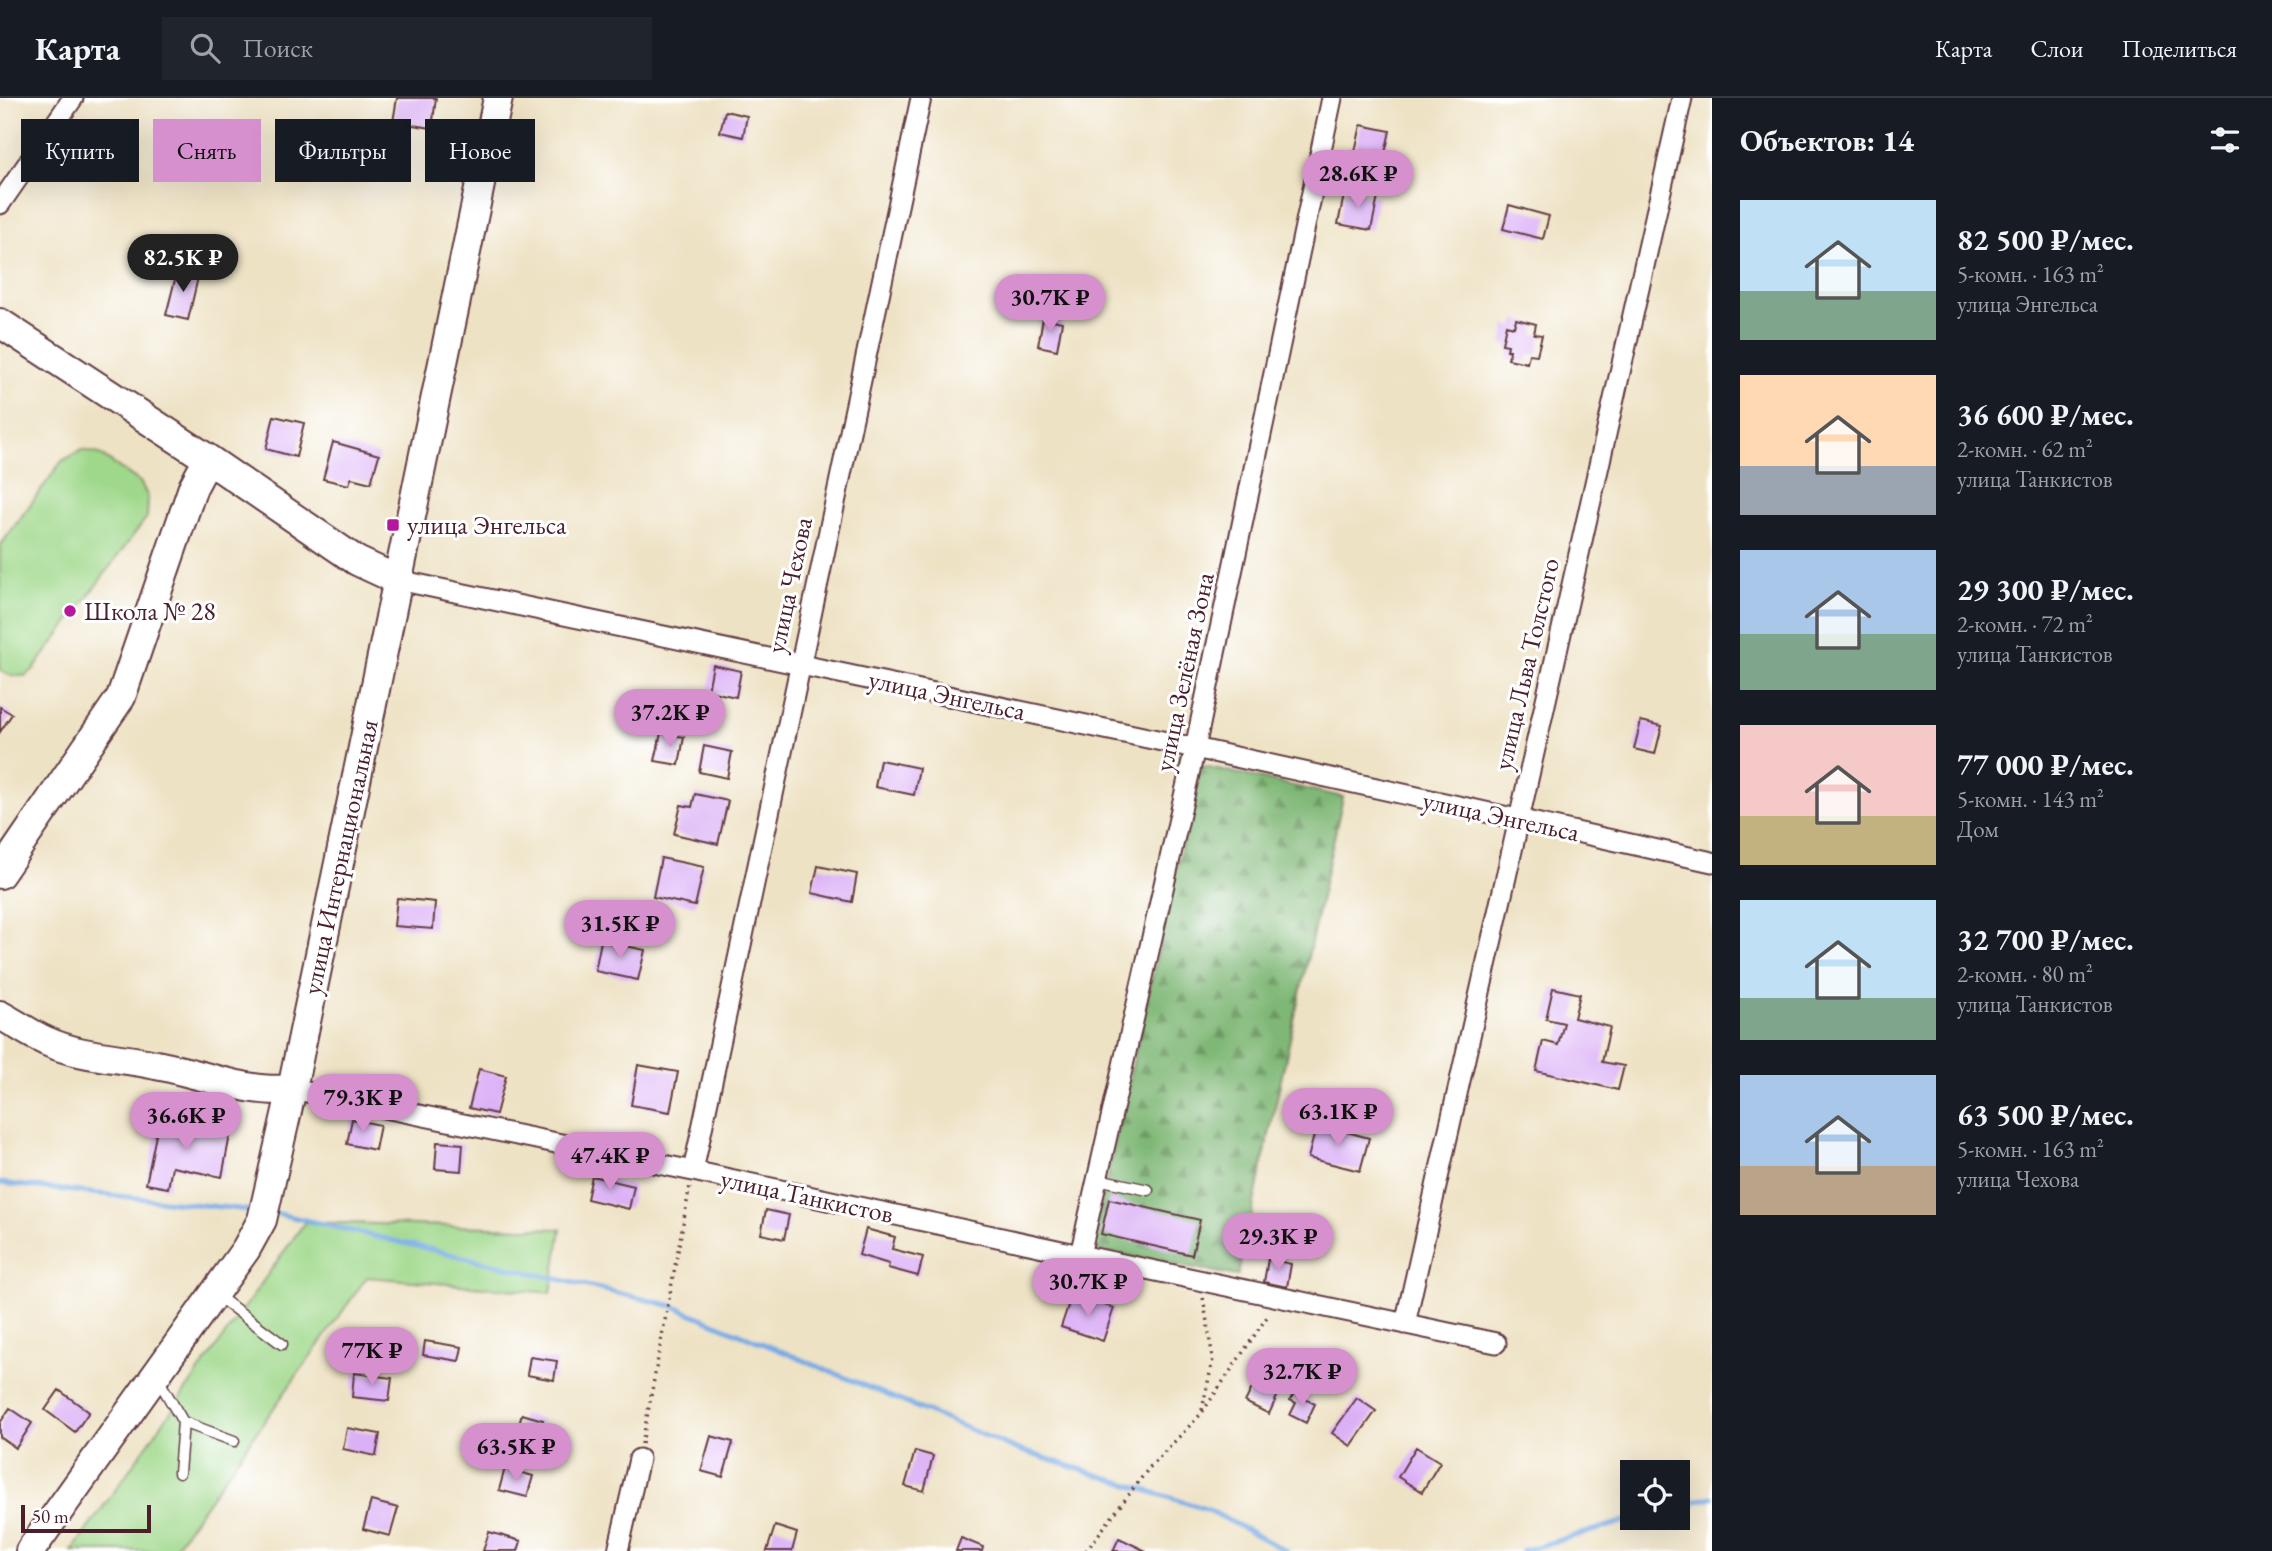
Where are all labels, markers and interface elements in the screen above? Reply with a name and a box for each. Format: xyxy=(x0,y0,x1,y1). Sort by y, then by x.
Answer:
search box xyxy=(162,17,652,80)
text: Карта xyxy=(35,27,120,70)
icon: search xyxy=(186,29,224,67)
text: Поиск xyxy=(242,31,313,65)
text: Карта xyxy=(1935,33,1992,64)
text: Слои xyxy=(2030,33,2084,64)
text: Поделиться xyxy=(2122,33,2237,64)
chip: Купить xyxy=(21,119,139,182)
chip: Снять xyxy=(153,119,261,182)
chip: Фильтры xyxy=(275,119,411,182)
chip: Новое xyxy=(425,119,535,182)
text: Объектов: 14 xyxy=(1740,121,1914,160)
icon: filters xyxy=(2206,121,2244,159)
pin: 28.6K ₽ xyxy=(1293,150,1423,210)
text: 28.6K ₽ xyxy=(1318,158,1398,188)
text: 82 500 ₽/мес. xyxy=(1957,220,2134,259)
icon: home xyxy=(1796,228,1880,312)
pin: 82.5K ₽ xyxy=(118,234,248,294)
text: 82.5K ₽ xyxy=(143,242,223,272)
text: 5-комн. · 163 m² xyxy=(1957,259,2104,289)
pin: 30.7K ₽ xyxy=(985,274,1115,334)
text: 30.7K ₽ xyxy=(1010,282,1090,312)
text: улица Энгельса xyxy=(1957,289,2098,319)
text: 36 600 ₽/мес. xyxy=(1957,395,2134,434)
icon: home xyxy=(1796,403,1880,487)
text: 2-комн. · 62 m² xyxy=(1957,434,2093,464)
text: улица Танкистов xyxy=(1957,464,2113,494)
place label: улица Энгельса xyxy=(407,508,567,542)
street label: улица Чехова xyxy=(758,513,820,656)
marker: улица Энгельса xyxy=(385,517,401,533)
street label: улица Льва Толстого xyxy=(1485,555,1567,773)
street label: улица Зелёная Зона xyxy=(1146,569,1222,775)
text: 29 300 ₽/мес. xyxy=(1957,570,2134,609)
icon: home xyxy=(1796,578,1880,662)
place label: Школа № 28 xyxy=(84,594,216,628)
marker: Школа № 28 xyxy=(62,603,78,619)
text: 2-комн. · 72 m² xyxy=(1957,609,2093,639)
text: улица Танкистов xyxy=(1957,639,2113,669)
street label: улица Энгельса xyxy=(866,662,1029,728)
pin: 37.2K ₽ xyxy=(605,690,735,749)
text: 37.2K ₽ xyxy=(630,697,710,727)
street label: улица Интернациональная xyxy=(294,716,386,998)
text: 77 000 ₽/мес. xyxy=(1957,745,2134,784)
icon: home xyxy=(1796,753,1880,837)
street label: улица Энгельса xyxy=(1420,783,1583,849)
text: 5-комн. · 143 m² xyxy=(1957,784,2104,814)
text: Дом xyxy=(1957,814,1999,844)
pin: 31.5K ₽ xyxy=(555,900,685,960)
text: 31.5K ₽ xyxy=(580,908,660,938)
text: 32 700 ₽/мес. xyxy=(1957,920,2134,959)
icon: home xyxy=(1796,928,1880,1012)
text: 2-комн. · 80 m² xyxy=(1957,959,2093,989)
text: улица Танкистов xyxy=(1957,989,2113,1019)
pin: 79.3K ₽ xyxy=(298,1074,428,1134)
text: 79.3K ₽ xyxy=(323,1082,403,1112)
pin: 63.1K ₽ xyxy=(1273,1088,1403,1148)
pin: 36.6K ₽ xyxy=(121,1093,251,1152)
text: 63 500 ₽/мес. xyxy=(1957,1095,2134,1134)
text: 63.1K ₽ xyxy=(1298,1096,1378,1126)
text: 36.6K ₽ xyxy=(146,1100,226,1130)
icon: home xyxy=(1796,1103,1880,1187)
pin: 47.4K ₽ xyxy=(545,1132,675,1192)
text: 5-комн. · 163 m² xyxy=(1957,1134,2104,1164)
text: 47.4K ₽ xyxy=(570,1140,650,1170)
street label: улица Танкистов xyxy=(717,1161,897,1231)
text: улица Чехова xyxy=(1957,1164,2079,1194)
pin: 29.3K ₽ xyxy=(1213,1214,1343,1273)
text: 29.3K ₽ xyxy=(1238,1221,1318,1251)
pin: 30.7K ₽ xyxy=(1023,1258,1153,1318)
text: 30.7K ₽ xyxy=(1048,1266,1128,1296)
pin: 77K ₽ xyxy=(323,1328,421,1387)
text: 77K ₽ xyxy=(341,1335,403,1365)
pin: 32.7K ₽ xyxy=(1237,1348,1367,1408)
text: 32.7K ₽ xyxy=(1262,1356,1342,1386)
pin: 63.5K ₽ xyxy=(451,1424,581,1483)
text: 63.5K ₽ xyxy=(476,1431,556,1461)
map controls xyxy=(1620,1460,1690,1530)
button: locate xyxy=(1620,1460,1690,1530)
scale bar xyxy=(21,1502,150,1534)
text: 50 m xyxy=(32,1504,69,1529)

